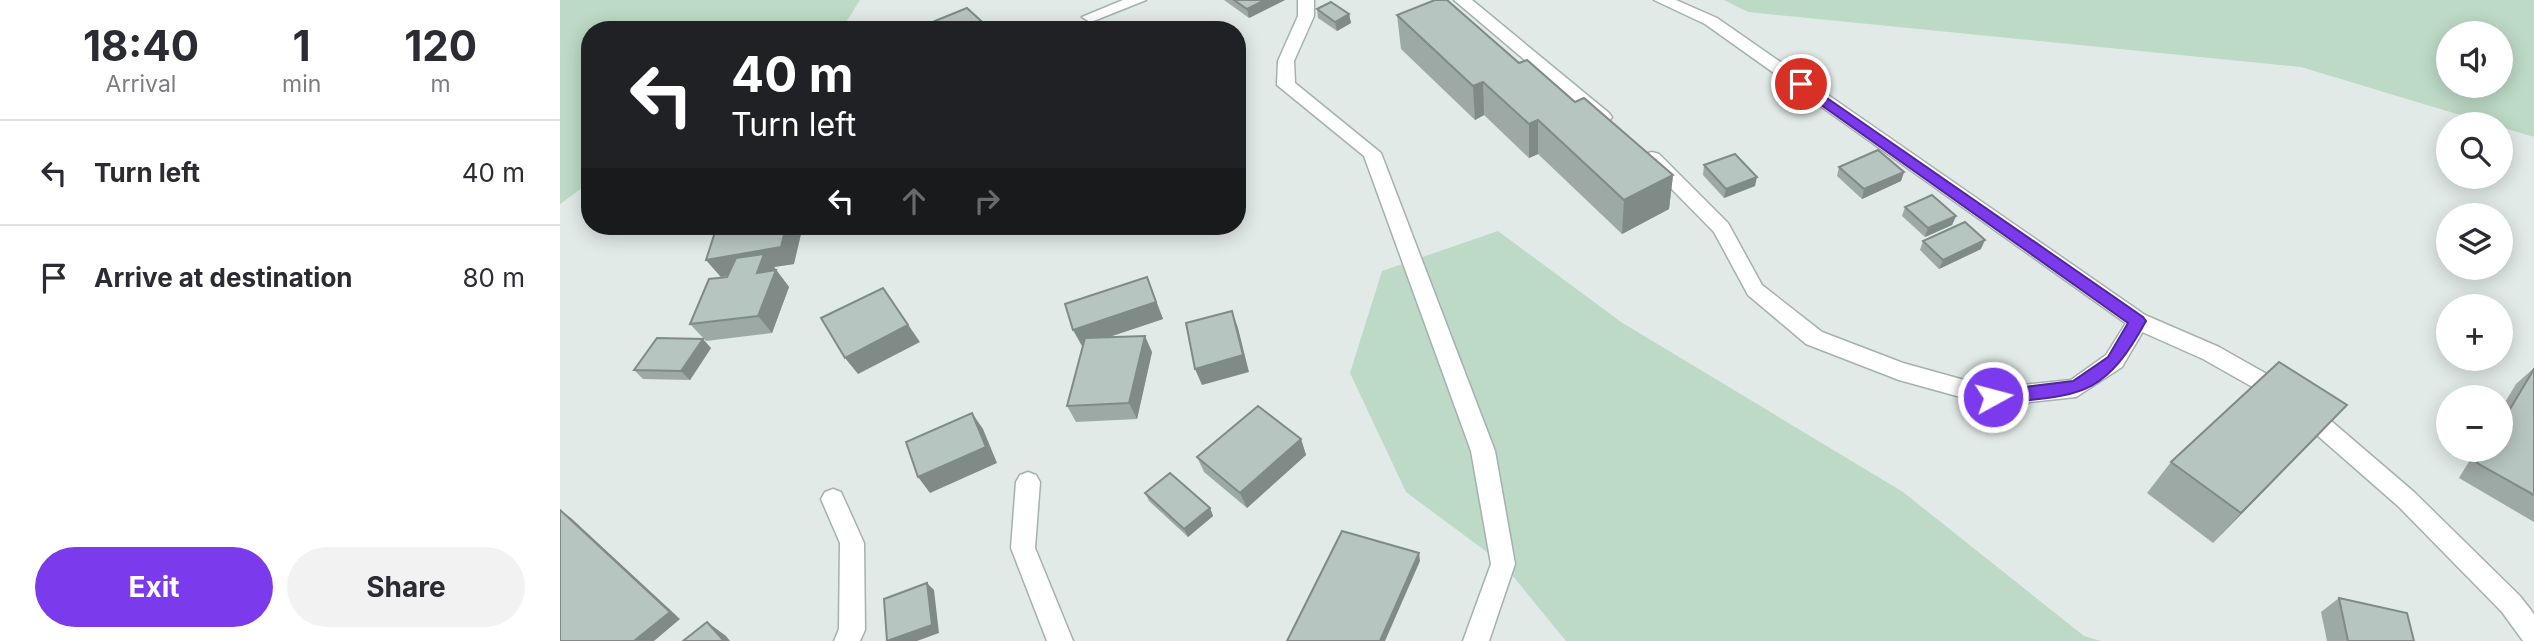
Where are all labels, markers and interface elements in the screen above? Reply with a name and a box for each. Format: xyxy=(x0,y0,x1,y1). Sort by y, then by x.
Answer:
text: 18:40 xyxy=(83,20,199,71)
text: 1 xyxy=(293,20,311,71)
text: 120 xyxy=(404,20,477,71)
map controls xyxy=(2436,21,2513,462)
button: sound xyxy=(2436,21,2513,98)
text: 40 m xyxy=(731,45,854,104)
icon: left xyxy=(616,49,707,140)
pin xyxy=(1771,54,1831,114)
icon: arrive xyxy=(1782,65,1820,103)
text: Arrival xyxy=(106,70,176,98)
text: min xyxy=(282,70,321,98)
text: m xyxy=(431,70,451,98)
text: Turn left xyxy=(731,105,856,144)
button: search xyxy=(2436,112,2513,189)
icon: left xyxy=(35,154,73,192)
text: Turn left xyxy=(94,157,200,188)
text: 40 m xyxy=(462,157,525,188)
icon: left xyxy=(822,182,860,220)
icon: ahead xyxy=(895,182,933,220)
icon: right xyxy=(968,182,1006,220)
button: layers xyxy=(2436,203,2513,280)
icon: arrive xyxy=(35,259,73,297)
text: Arrive at destination xyxy=(94,262,353,293)
text: 80 m xyxy=(462,262,525,293)
button: + xyxy=(2436,294,2513,371)
position arrow xyxy=(1956,360,2030,434)
button: − xyxy=(2436,385,2513,462)
button: Exit xyxy=(35,547,273,627)
button: Share xyxy=(287,547,525,627)

